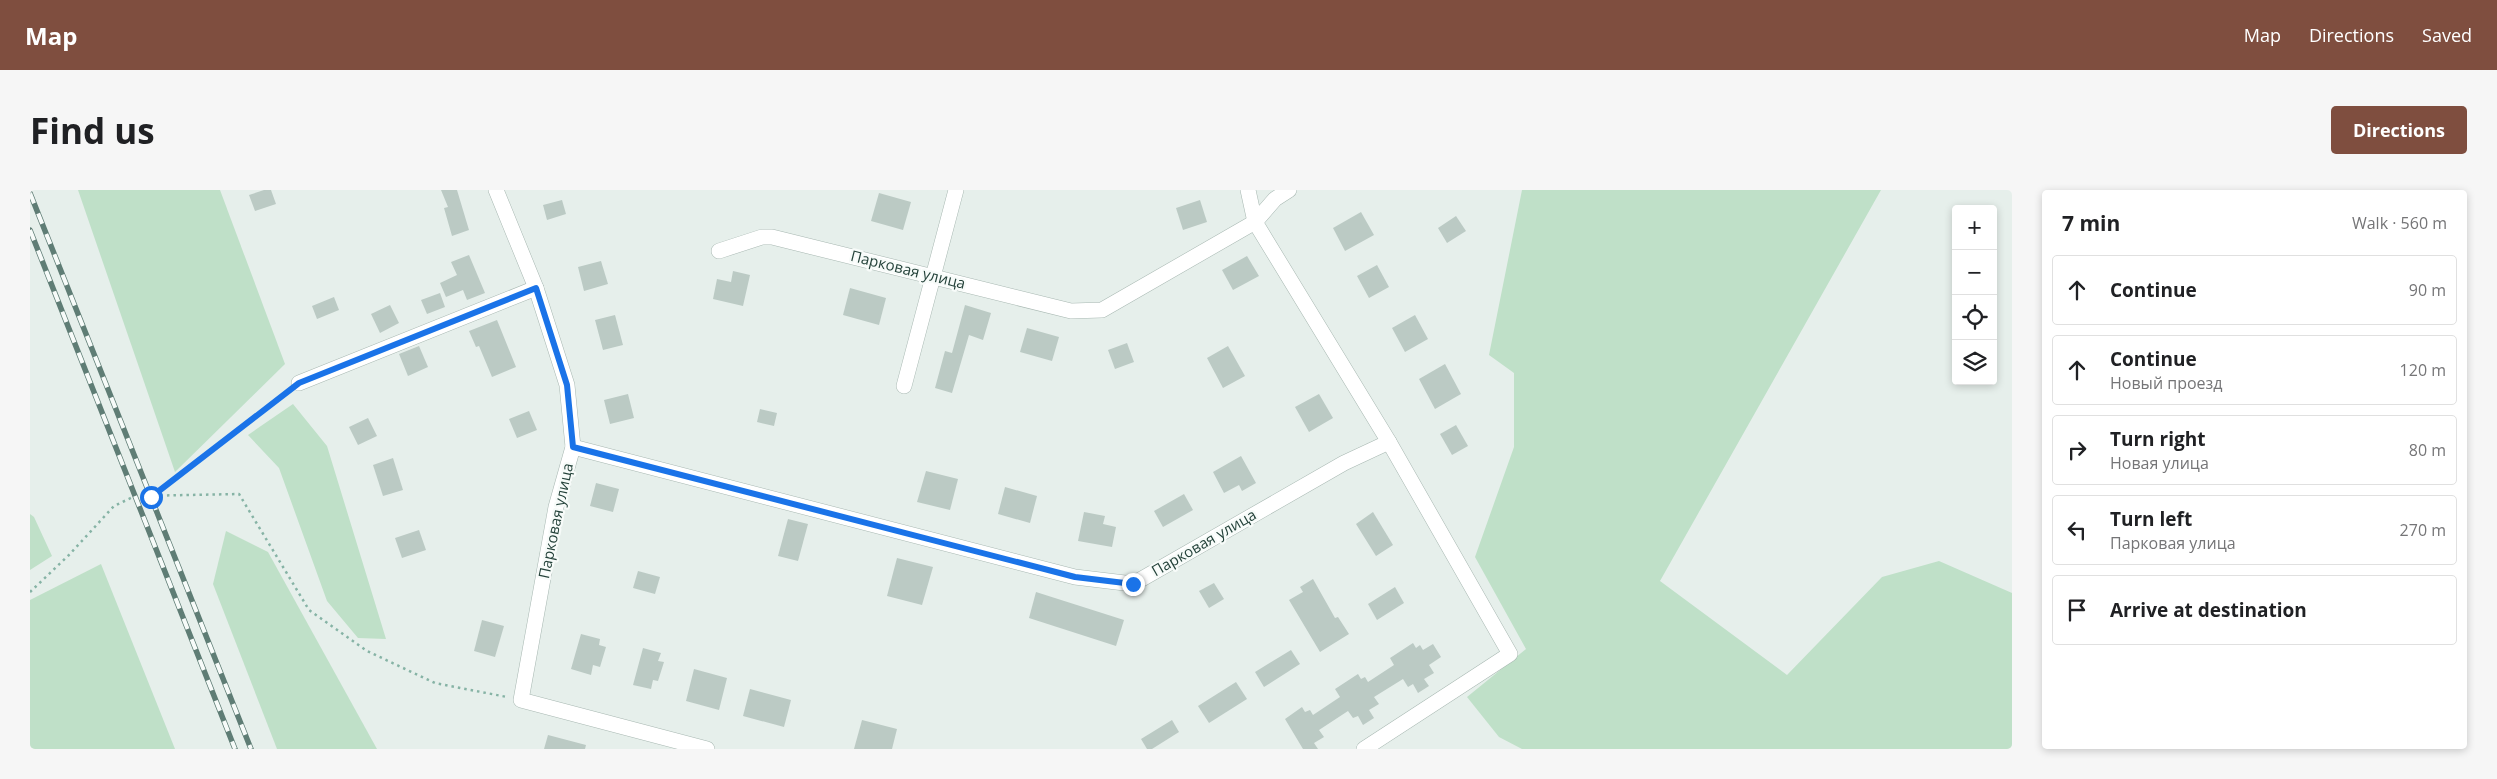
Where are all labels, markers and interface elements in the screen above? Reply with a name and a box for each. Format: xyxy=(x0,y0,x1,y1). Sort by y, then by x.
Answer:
text: Map xyxy=(25,19,77,52)
text: Map xyxy=(2244,23,2281,47)
text: Directions xyxy=(2309,23,2394,47)
text: Saved xyxy=(2422,23,2472,47)
button: Directions xyxy=(2331,106,2467,154)
text: Find us xyxy=(30,107,155,154)
map controls xyxy=(1952,205,1997,385)
button: + xyxy=(1952,205,1997,250)
text: 7 min xyxy=(2062,209,2120,237)
text: Walk · 560 m xyxy=(2352,212,2447,234)
street label: Парковая улица xyxy=(849,245,968,293)
button: − xyxy=(1952,250,1997,295)
icon: ahead xyxy=(2063,276,2091,304)
text: Continue xyxy=(2110,277,2197,303)
text: 90 m xyxy=(2409,279,2446,301)
button: locate xyxy=(1952,295,1997,340)
button: layers xyxy=(1952,340,1997,385)
text: Continue xyxy=(2110,346,2197,372)
icon: ahead xyxy=(2063,356,2091,384)
text: 120 m xyxy=(2400,359,2446,381)
text: Новый проезд xyxy=(2110,372,2222,394)
text: Turn right xyxy=(2110,426,2205,452)
icon: right xyxy=(2063,436,2091,464)
text: 80 m xyxy=(2409,439,2446,461)
text: Новая улица xyxy=(2110,452,2209,474)
street label: Парковая улица xyxy=(533,461,577,580)
route start xyxy=(140,486,163,509)
street label: Парковая улица xyxy=(1148,504,1259,580)
text: Turn left xyxy=(2110,506,2192,532)
icon: left xyxy=(2063,516,2091,544)
text: 270 m xyxy=(2400,519,2446,541)
text: Парковая улица xyxy=(2110,532,2236,554)
route end xyxy=(1122,573,1145,596)
icon: arrive xyxy=(2063,596,2091,624)
text: Arrive at destination xyxy=(2110,597,2307,623)

